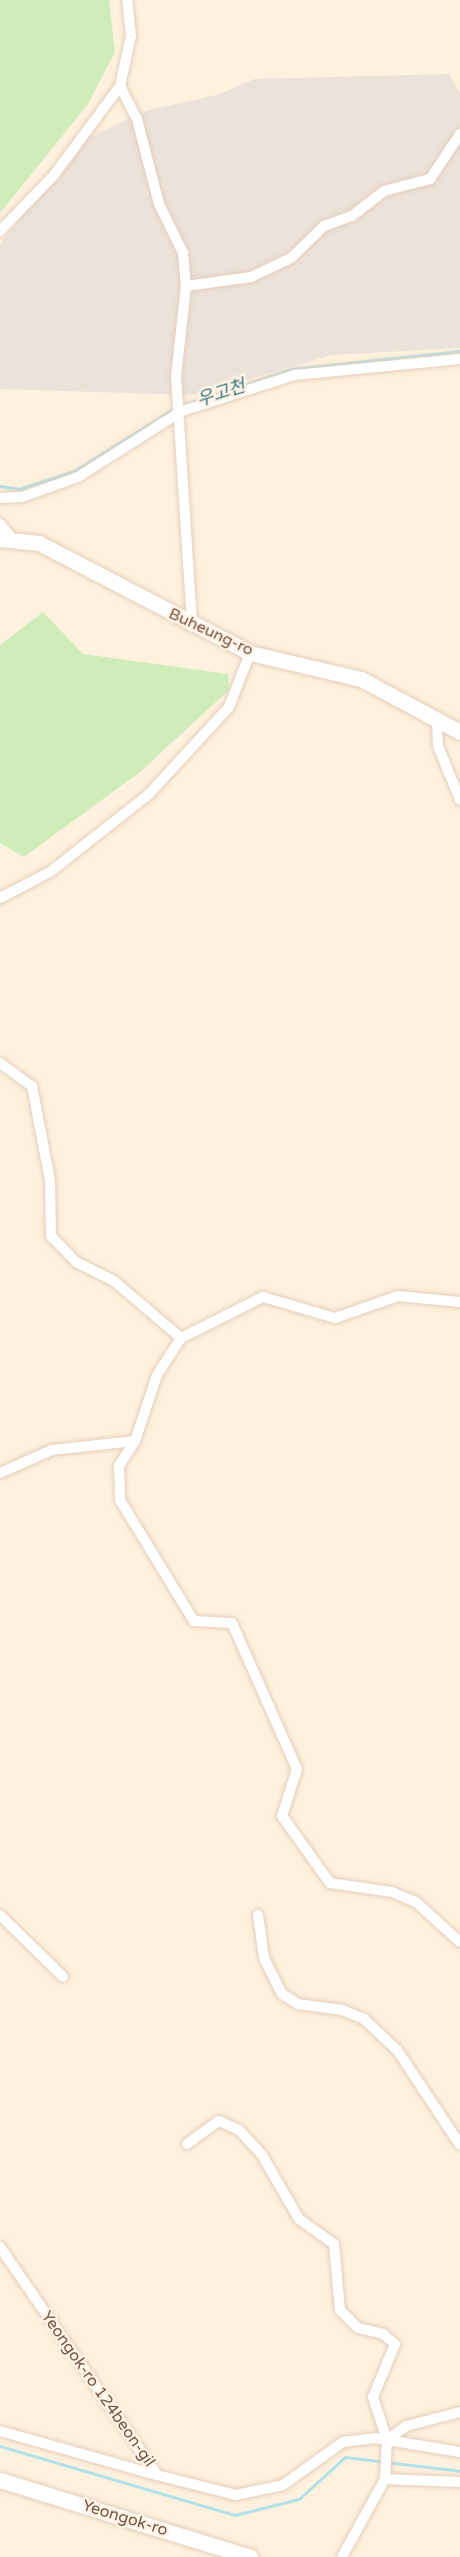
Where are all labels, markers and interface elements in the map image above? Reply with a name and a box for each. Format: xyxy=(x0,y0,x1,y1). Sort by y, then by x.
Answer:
water label: 우고천 xyxy=(194,375,248,411)
street label: Buheung-ro xyxy=(166,604,256,660)
street label: Yeongok-ro 124beon-gil xyxy=(37,2307,159,2471)
street label: Yeongok-ro xyxy=(80,2496,170,2540)

